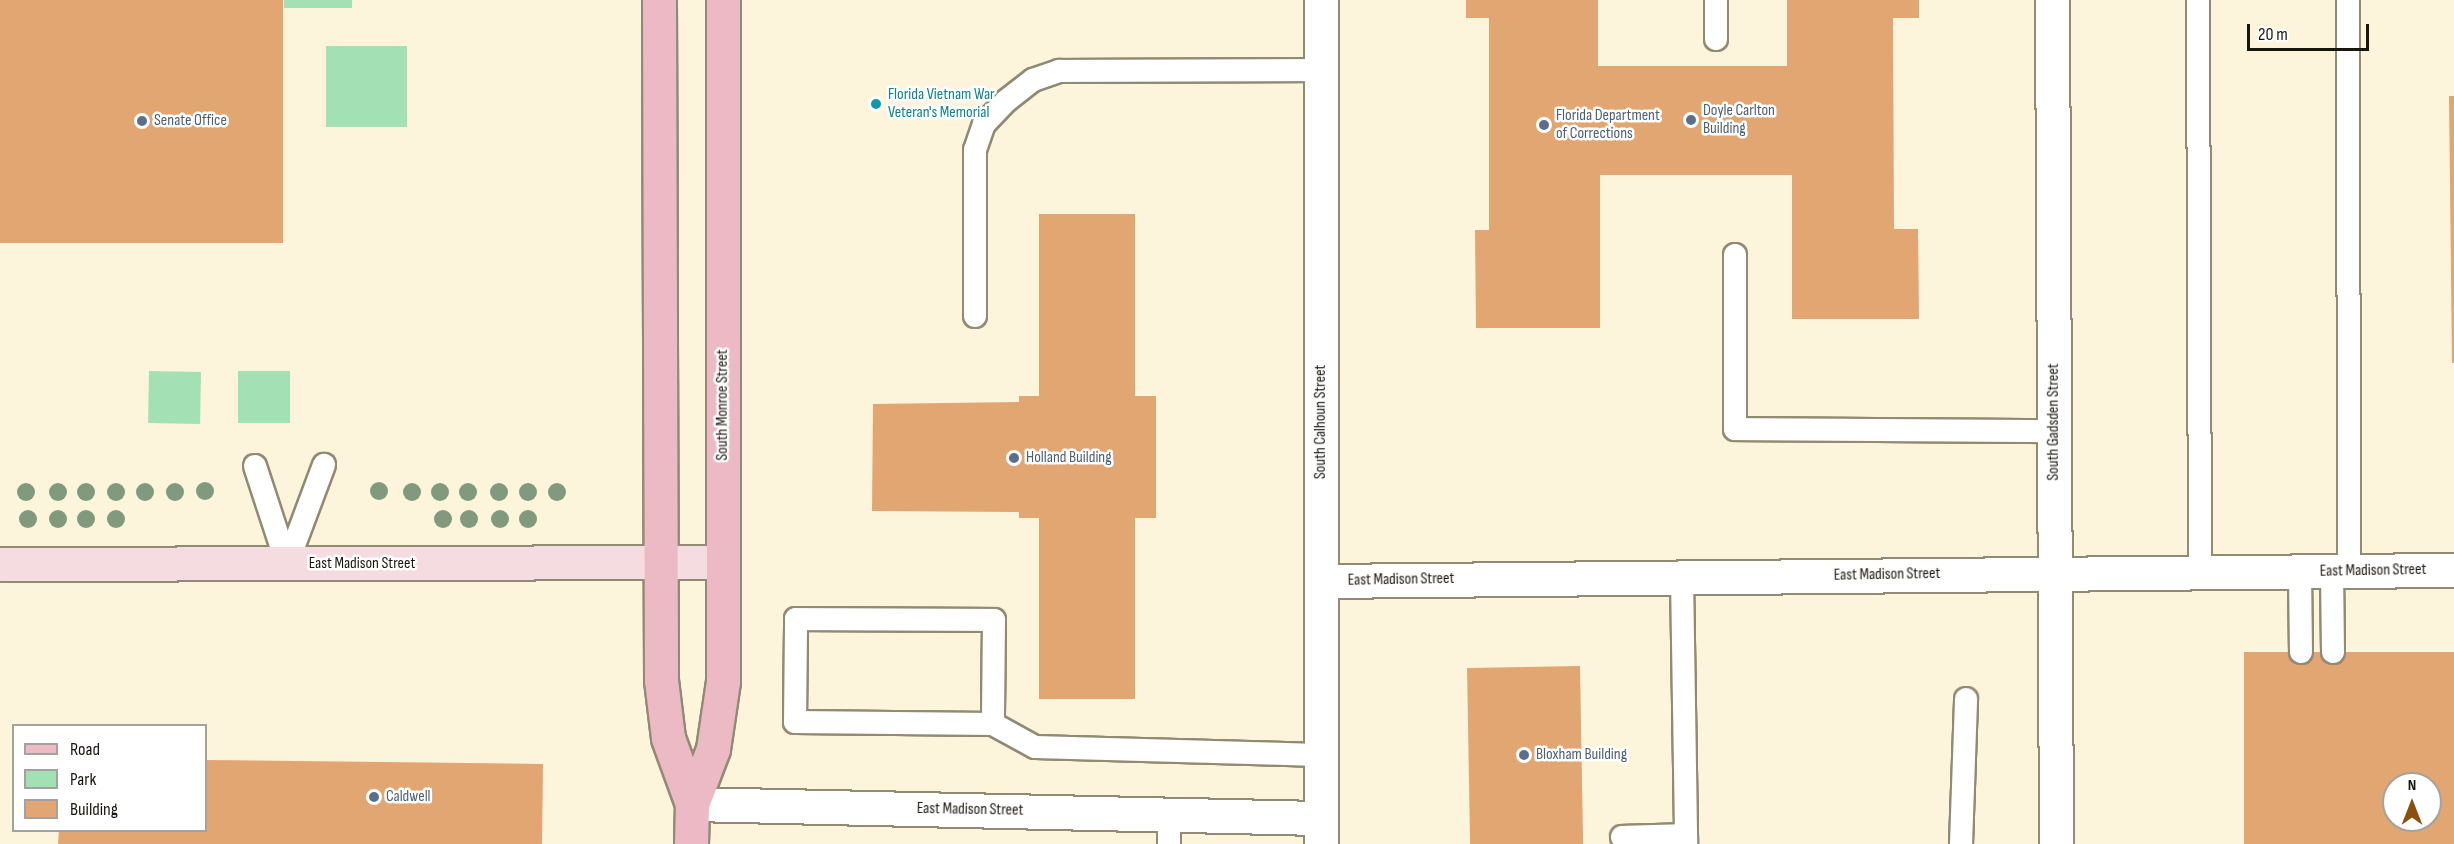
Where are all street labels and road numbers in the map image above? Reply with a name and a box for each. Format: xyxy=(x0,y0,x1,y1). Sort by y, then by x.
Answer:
street label: South Monroe Street xyxy=(713,349,733,461)
street label: South Gadsden Street xyxy=(2044,363,2064,481)
street label: South Calhoun Street xyxy=(1311,365,1331,479)
street label: East Madison Street xyxy=(309,554,415,574)
street label: East Madison Street xyxy=(2320,560,2426,582)
street label: East Madison Street xyxy=(1834,564,1940,586)
street label: East Madison Street xyxy=(1348,569,1454,591)
street label: East Madison Street xyxy=(917,799,1023,821)

